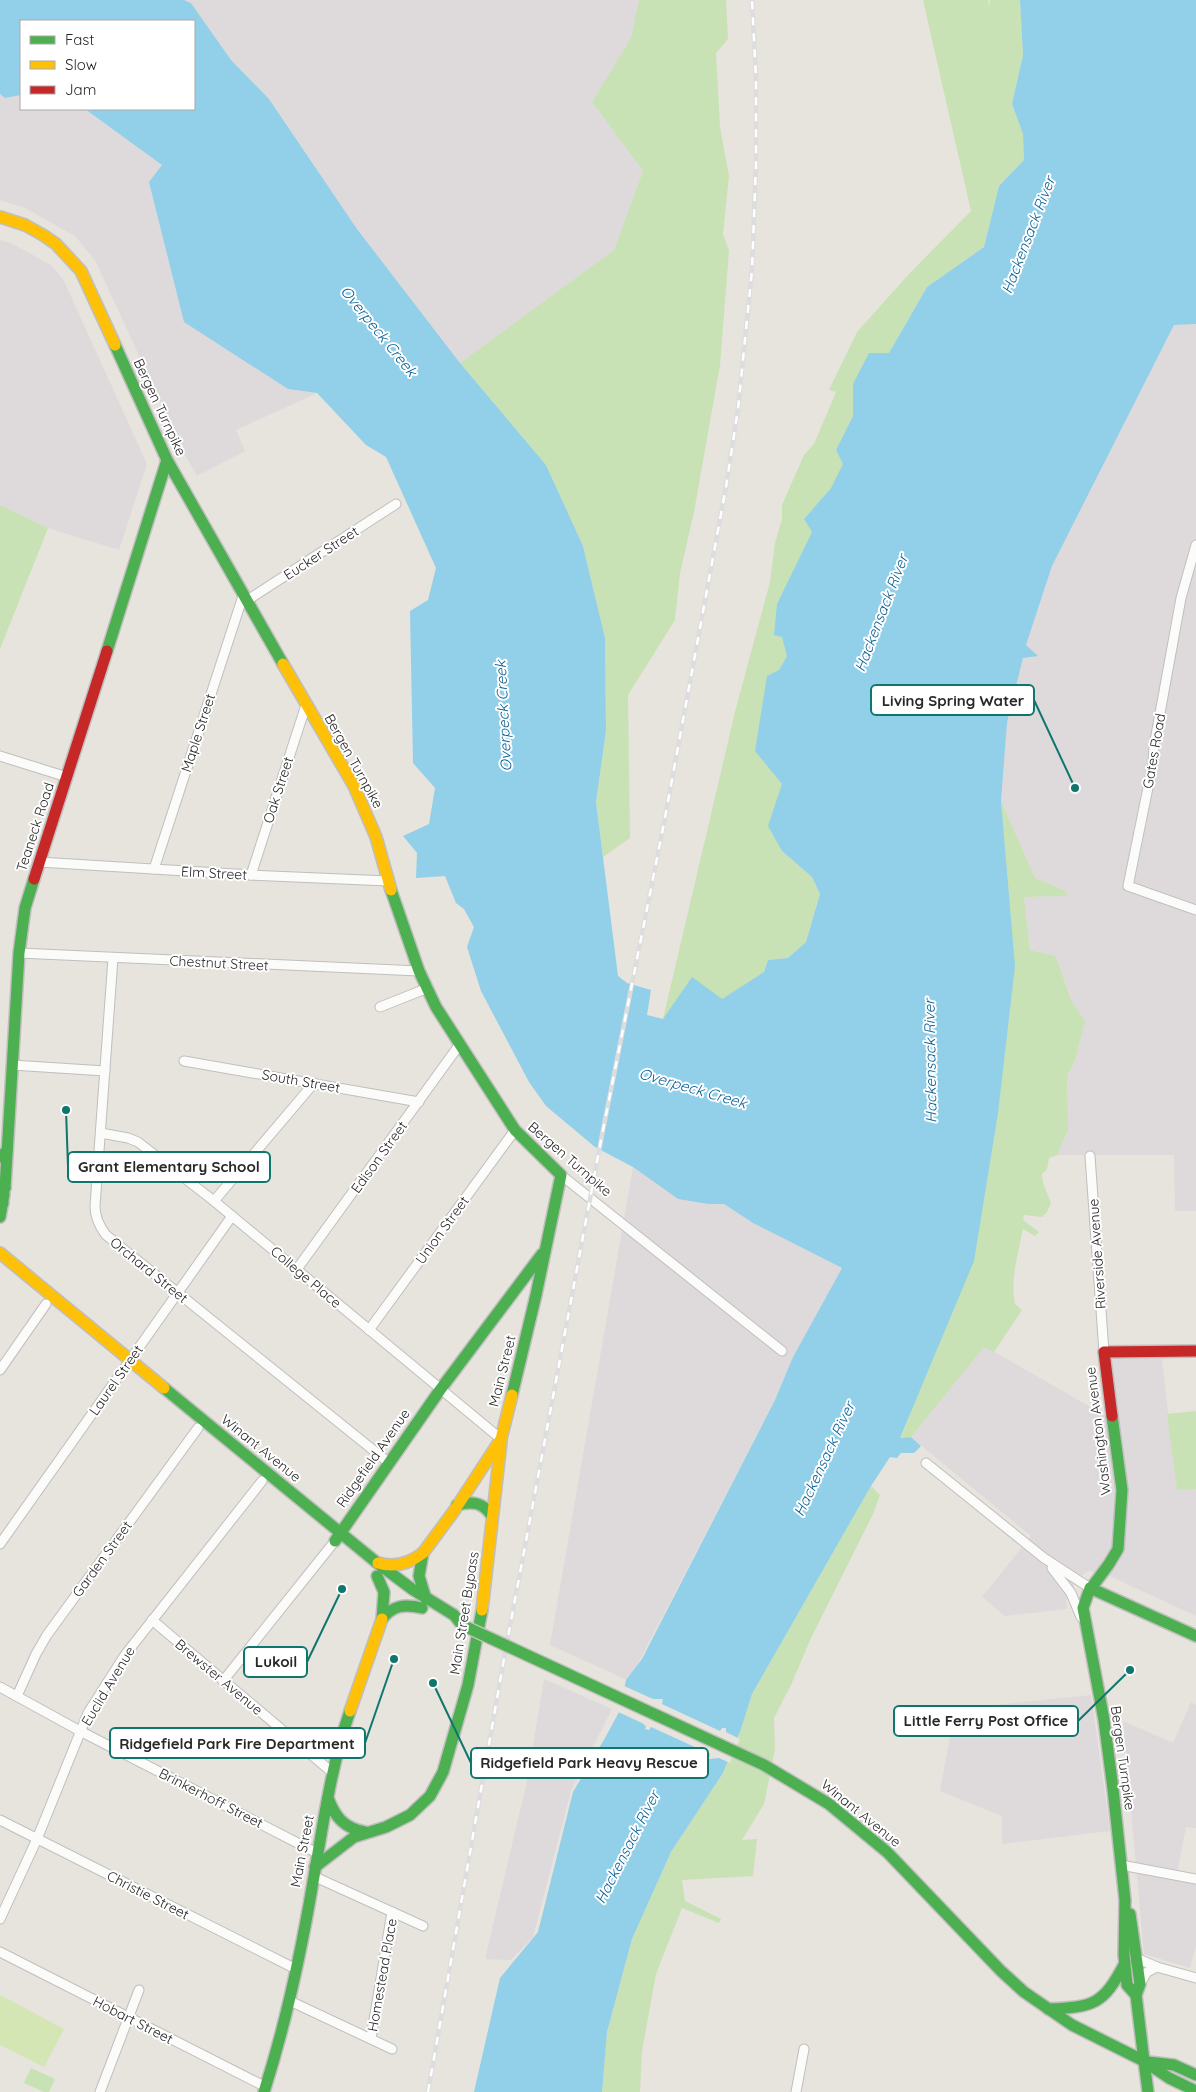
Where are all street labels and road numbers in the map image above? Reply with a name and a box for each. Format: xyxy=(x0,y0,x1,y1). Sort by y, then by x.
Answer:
street label: Bergen Turnpike xyxy=(130,355,190,459)
street label: Eucker Street xyxy=(280,522,362,584)
street label: Maple Street xyxy=(177,691,219,775)
street label: Bergen Turnpike xyxy=(321,711,387,811)
street label: Gates Road xyxy=(1139,712,1169,790)
street label: Oak Street xyxy=(259,754,297,825)
street label: Teaneck Road xyxy=(12,780,58,874)
street label: Elm Street xyxy=(181,862,248,884)
street label: Chestnut Street xyxy=(169,951,269,975)
street label: South Street xyxy=(260,1065,342,1097)
street label: Edison Street xyxy=(347,1117,411,1196)
street label: Bergen Turnpike xyxy=(524,1118,616,1200)
street label: Union Street xyxy=(411,1192,473,1268)
street label: Riverside Avenue xyxy=(1084,1198,1110,1310)
street label: Orchard Street xyxy=(106,1233,192,1307)
street label: College Place xyxy=(267,1242,345,1312)
street label: Main Street xyxy=(484,1333,520,1409)
street label: Laurel Street xyxy=(85,1341,147,1419)
street label: Washington Avenue xyxy=(1081,1366,1115,1496)
street label: Ridgefield Avenue xyxy=(332,1405,414,1511)
street label: Winant Avenue xyxy=(217,1410,305,1486)
street label: Garden Street xyxy=(68,1517,136,1601)
street label: Main Street Bypass xyxy=(445,1550,483,1676)
street label: Brewster Avenue xyxy=(172,1635,267,1719)
street label: Euclid Avenue xyxy=(77,1643,139,1729)
street label: Bergen Turnpike xyxy=(1107,1705,1139,1811)
street label: Brinkerhoff Street xyxy=(156,1764,266,1832)
street label: Winant Avenue xyxy=(817,1775,905,1851)
street label: Main Street xyxy=(286,1813,318,1889)
street label: Christie Street xyxy=(104,1867,192,1924)
street label: Homestead Place xyxy=(363,1917,401,2033)
street label: Hobart Street xyxy=(90,1992,176,2048)

